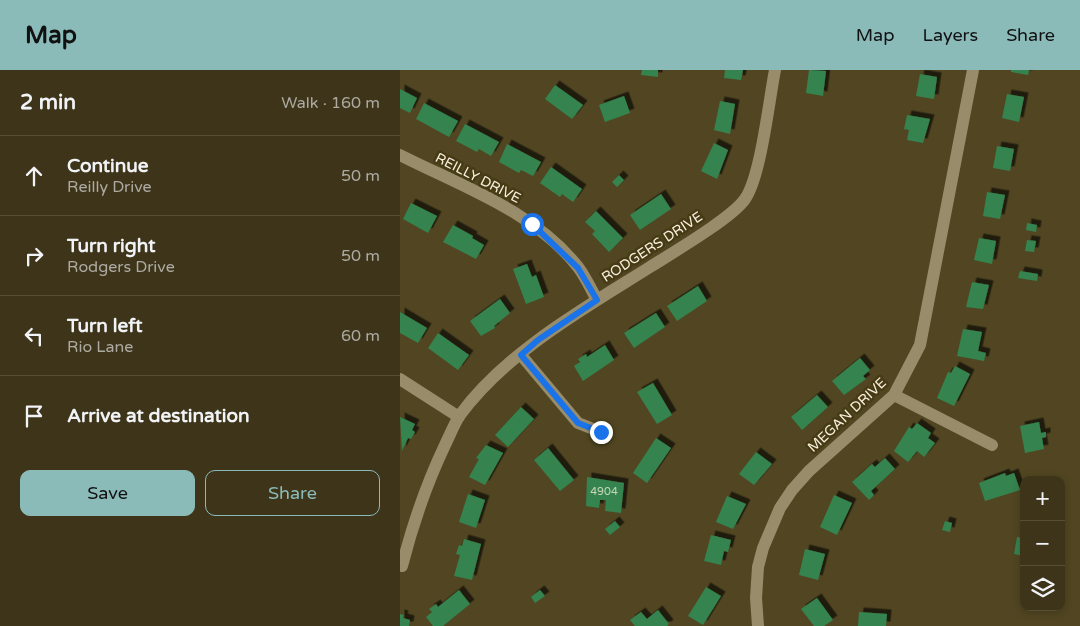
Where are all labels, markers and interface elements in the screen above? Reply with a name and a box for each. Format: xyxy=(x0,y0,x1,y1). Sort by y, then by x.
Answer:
text: Map xyxy=(25,21,77,50)
text: Map xyxy=(856,24,895,46)
text: Layers xyxy=(923,24,978,46)
text: Share xyxy=(1006,24,1055,46)
text: 2 min xyxy=(20,90,76,115)
text: Walk · 160 m xyxy=(281,93,380,113)
street label: REILLY DRIVE xyxy=(433,149,524,207)
text: Continue xyxy=(67,155,149,177)
icon: ahead xyxy=(20,162,48,190)
text: 50 m xyxy=(341,166,380,186)
text: Reilly Drive xyxy=(67,177,152,197)
street label: RODGERS DRIVE xyxy=(598,208,706,286)
route start xyxy=(521,213,544,236)
text: Turn right xyxy=(67,235,155,257)
icon: right xyxy=(20,242,48,270)
text: 50 m xyxy=(341,246,380,266)
text: Rodgers Drive xyxy=(67,257,175,277)
text: Turn left xyxy=(67,315,143,337)
icon: left xyxy=(20,322,48,350)
text: 60 m xyxy=(341,326,380,346)
text: Rio Lane xyxy=(67,337,133,357)
street label: MEGAN DRIVE xyxy=(804,374,890,456)
icon: arrive xyxy=(20,402,48,430)
text: Arrive at destination xyxy=(67,405,250,427)
route end xyxy=(590,421,613,444)
button: Save xyxy=(20,470,195,516)
button: Share xyxy=(205,470,380,516)
map controls xyxy=(1020,476,1065,611)
button: + xyxy=(1020,476,1065,521)
house number: 4904 xyxy=(590,485,618,498)
button: − xyxy=(1020,521,1065,566)
button: layers xyxy=(1020,566,1065,611)

